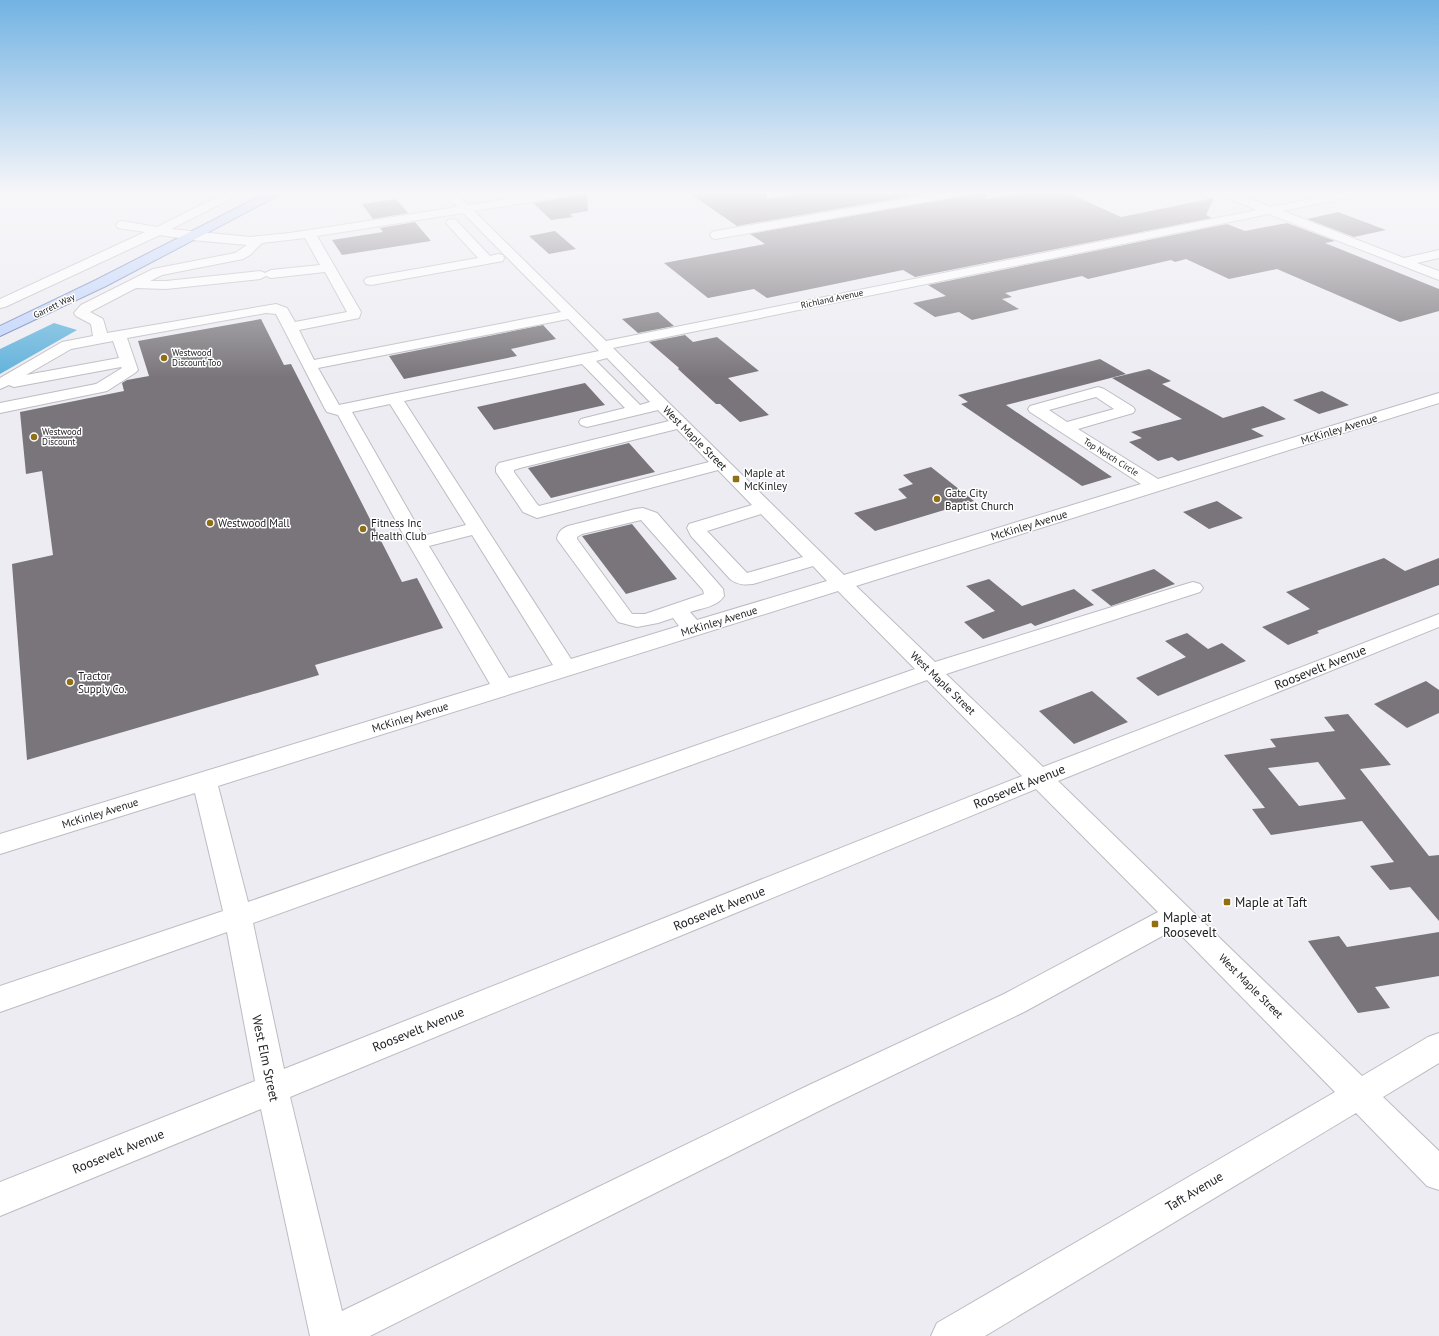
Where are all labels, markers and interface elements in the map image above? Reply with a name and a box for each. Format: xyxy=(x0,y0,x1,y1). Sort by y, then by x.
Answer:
street label: Richland Avenue xyxy=(800,286,865,311)
street label: Garrett Way xyxy=(31,290,77,320)
place label: Westwood Discount Too xyxy=(172,347,221,368)
marker: Westwood Discount Too xyxy=(159,353,169,363)
street label: West Maple Street xyxy=(660,403,730,473)
street label: McKinley Avenue xyxy=(1299,411,1379,447)
place label: Westwood Discount xyxy=(42,426,82,447)
marker: Westwood Discount xyxy=(29,432,39,442)
street label: Top Notch Circle xyxy=(1082,435,1141,478)
place label: Maple at McKinley xyxy=(744,466,788,493)
marker: Maple at McKinley xyxy=(731,474,741,484)
place label: Gate City Baptist Church xyxy=(945,486,1014,513)
marker: Gate City Baptist Church xyxy=(932,494,942,504)
street label: McKinley Avenue xyxy=(989,507,1069,543)
place label: Westwood Mall xyxy=(218,516,291,530)
place label: Fitness Inc Health Club xyxy=(371,516,427,543)
marker: Westwood Mall xyxy=(205,518,215,528)
marker: Fitness Inc Health Club xyxy=(358,524,368,534)
street label: McKinley Avenue xyxy=(679,603,759,639)
street label: Roosevelt Avenue xyxy=(1272,641,1369,694)
street label: West Maple Street xyxy=(907,648,979,718)
place label: Tractor Supply Co. xyxy=(78,669,127,696)
marker: Tractor Supply Co. xyxy=(65,677,75,687)
street label: McKinley Avenue xyxy=(370,699,450,735)
street label: Roosevelt Avenue xyxy=(971,760,1068,813)
street label: McKinley Avenue xyxy=(60,795,140,831)
street label: Roosevelt Avenue xyxy=(671,882,768,935)
place label: Maple at Taft xyxy=(1235,894,1308,911)
marker: Maple at Taft xyxy=(1222,897,1232,907)
place label: Maple at Roosevelt xyxy=(1163,909,1217,941)
marker: Maple at Roosevelt xyxy=(1150,919,1160,929)
street label: West Maple Street xyxy=(1216,951,1286,1021)
street label: Roosevelt Avenue xyxy=(370,1003,467,1056)
street label: West Elm Street xyxy=(248,1013,283,1104)
street label: Roosevelt Avenue xyxy=(70,1125,167,1178)
street label: Taft Avenue xyxy=(1162,1168,1226,1215)

